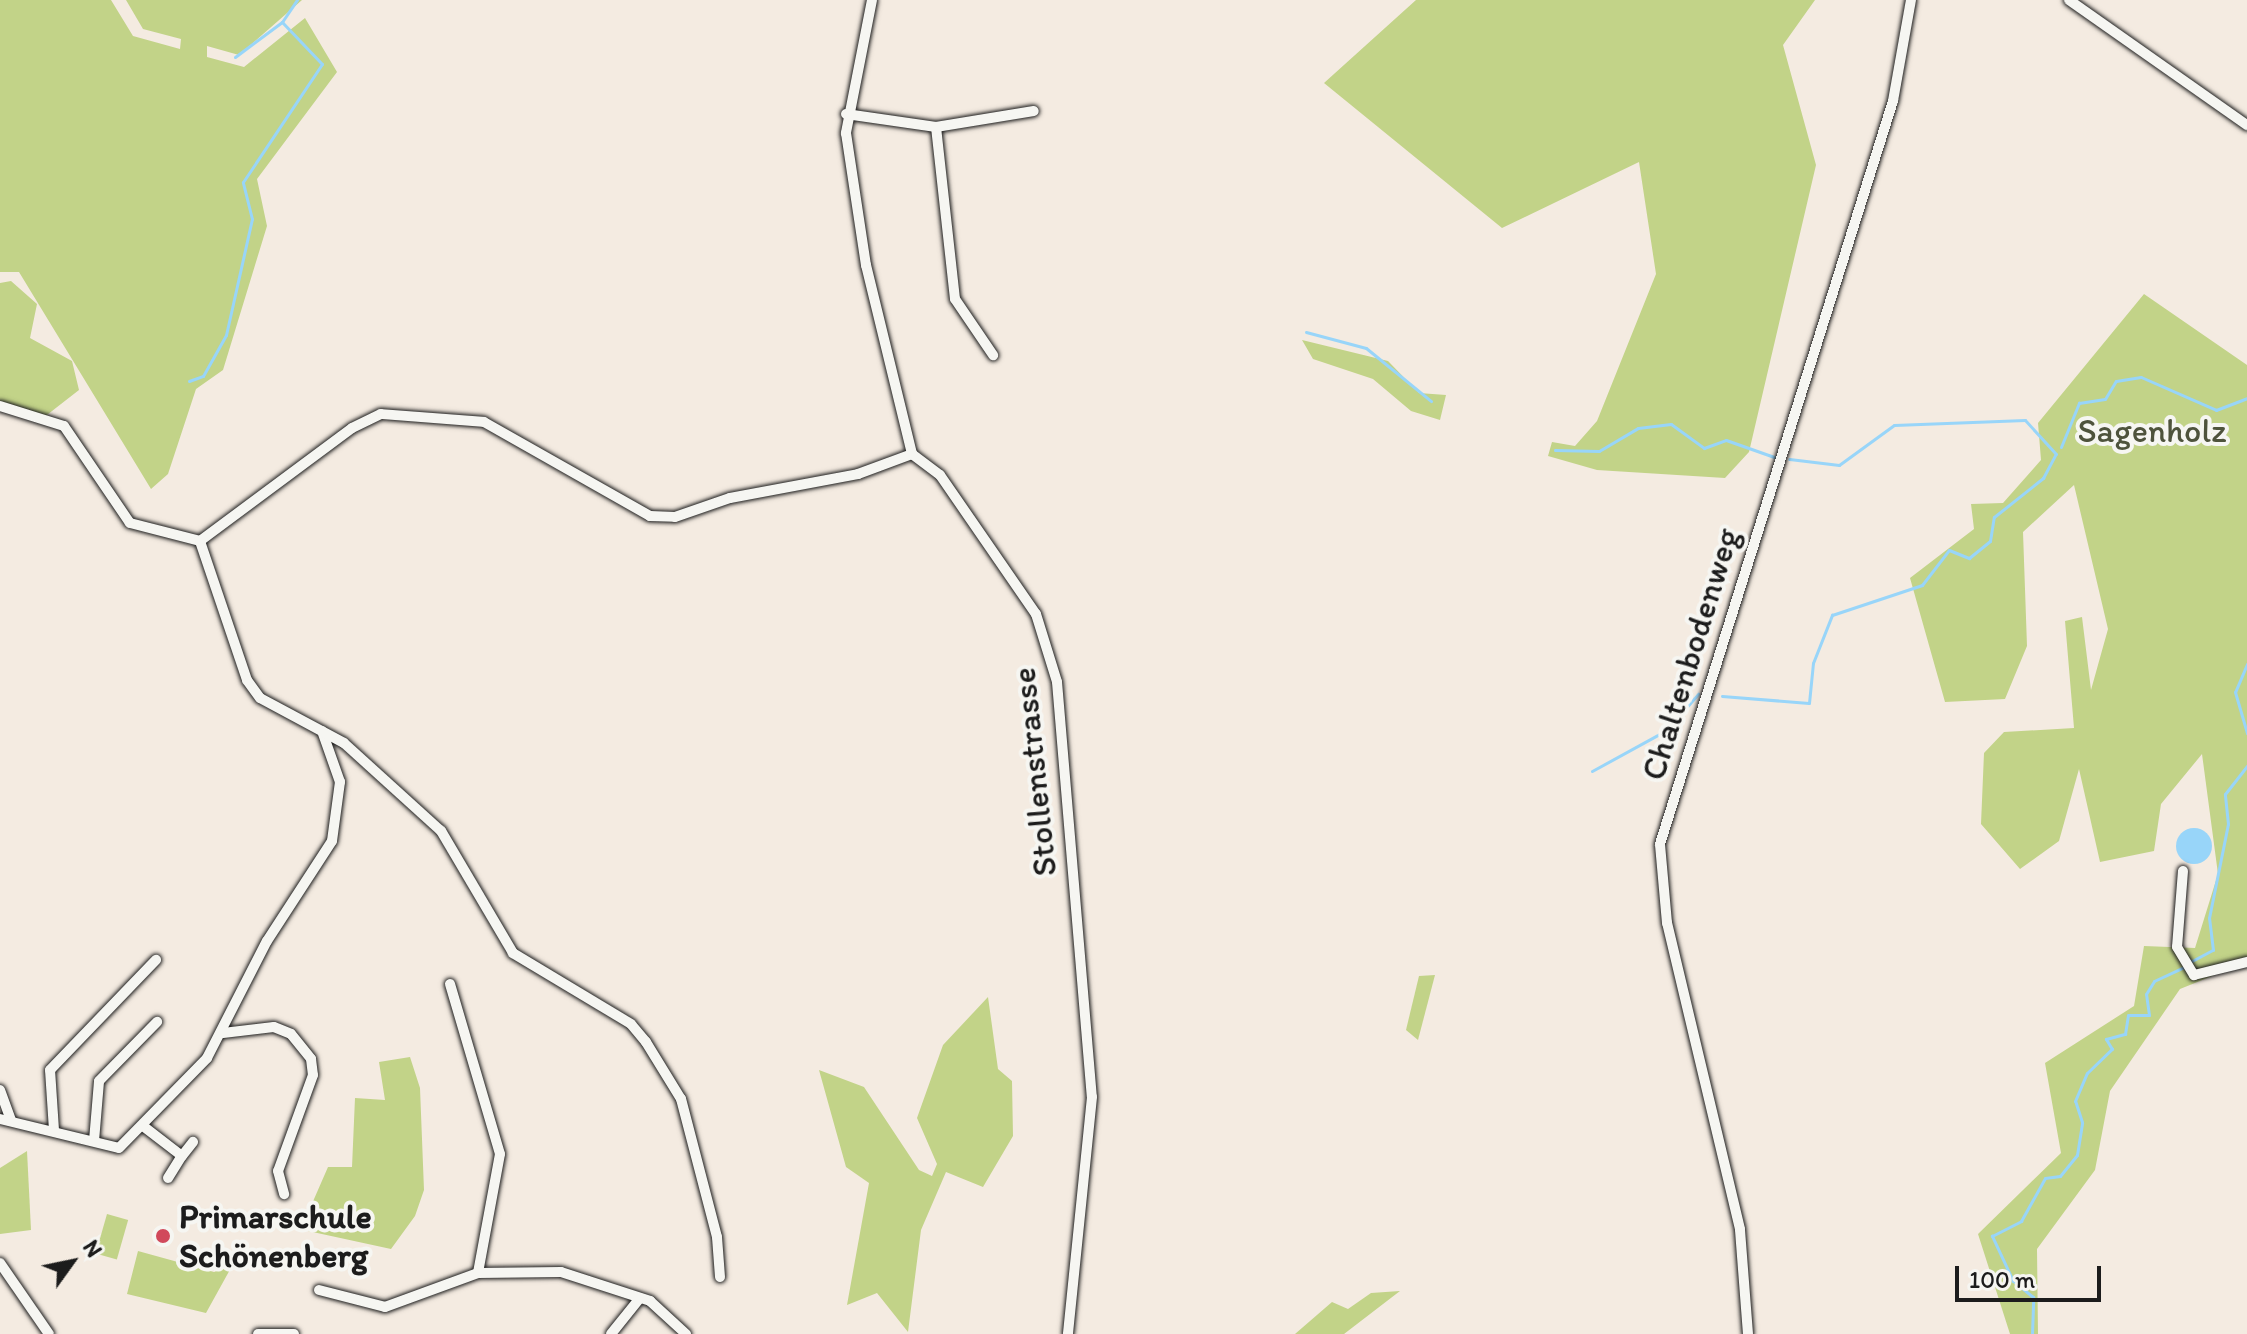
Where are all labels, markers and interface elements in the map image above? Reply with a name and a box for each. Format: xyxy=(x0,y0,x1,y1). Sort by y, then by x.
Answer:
park label: Sagenholz xyxy=(2078,411,2226,451)
street label: Chaltenbodenweg xyxy=(1632,523,1748,785)
street label: Stollenstrasse xyxy=(1003,666,1065,878)
place label: Primarschule Schönenberg xyxy=(179,1196,372,1276)
north arrow xyxy=(32,1222,112,1302)
marker: Primarschule Schönenberg xyxy=(154,1227,172,1245)
text: N xyxy=(77,1235,108,1262)
scale bar xyxy=(1959,1250,2105,1300)
text: 100 m xyxy=(1969,1265,2035,1294)

